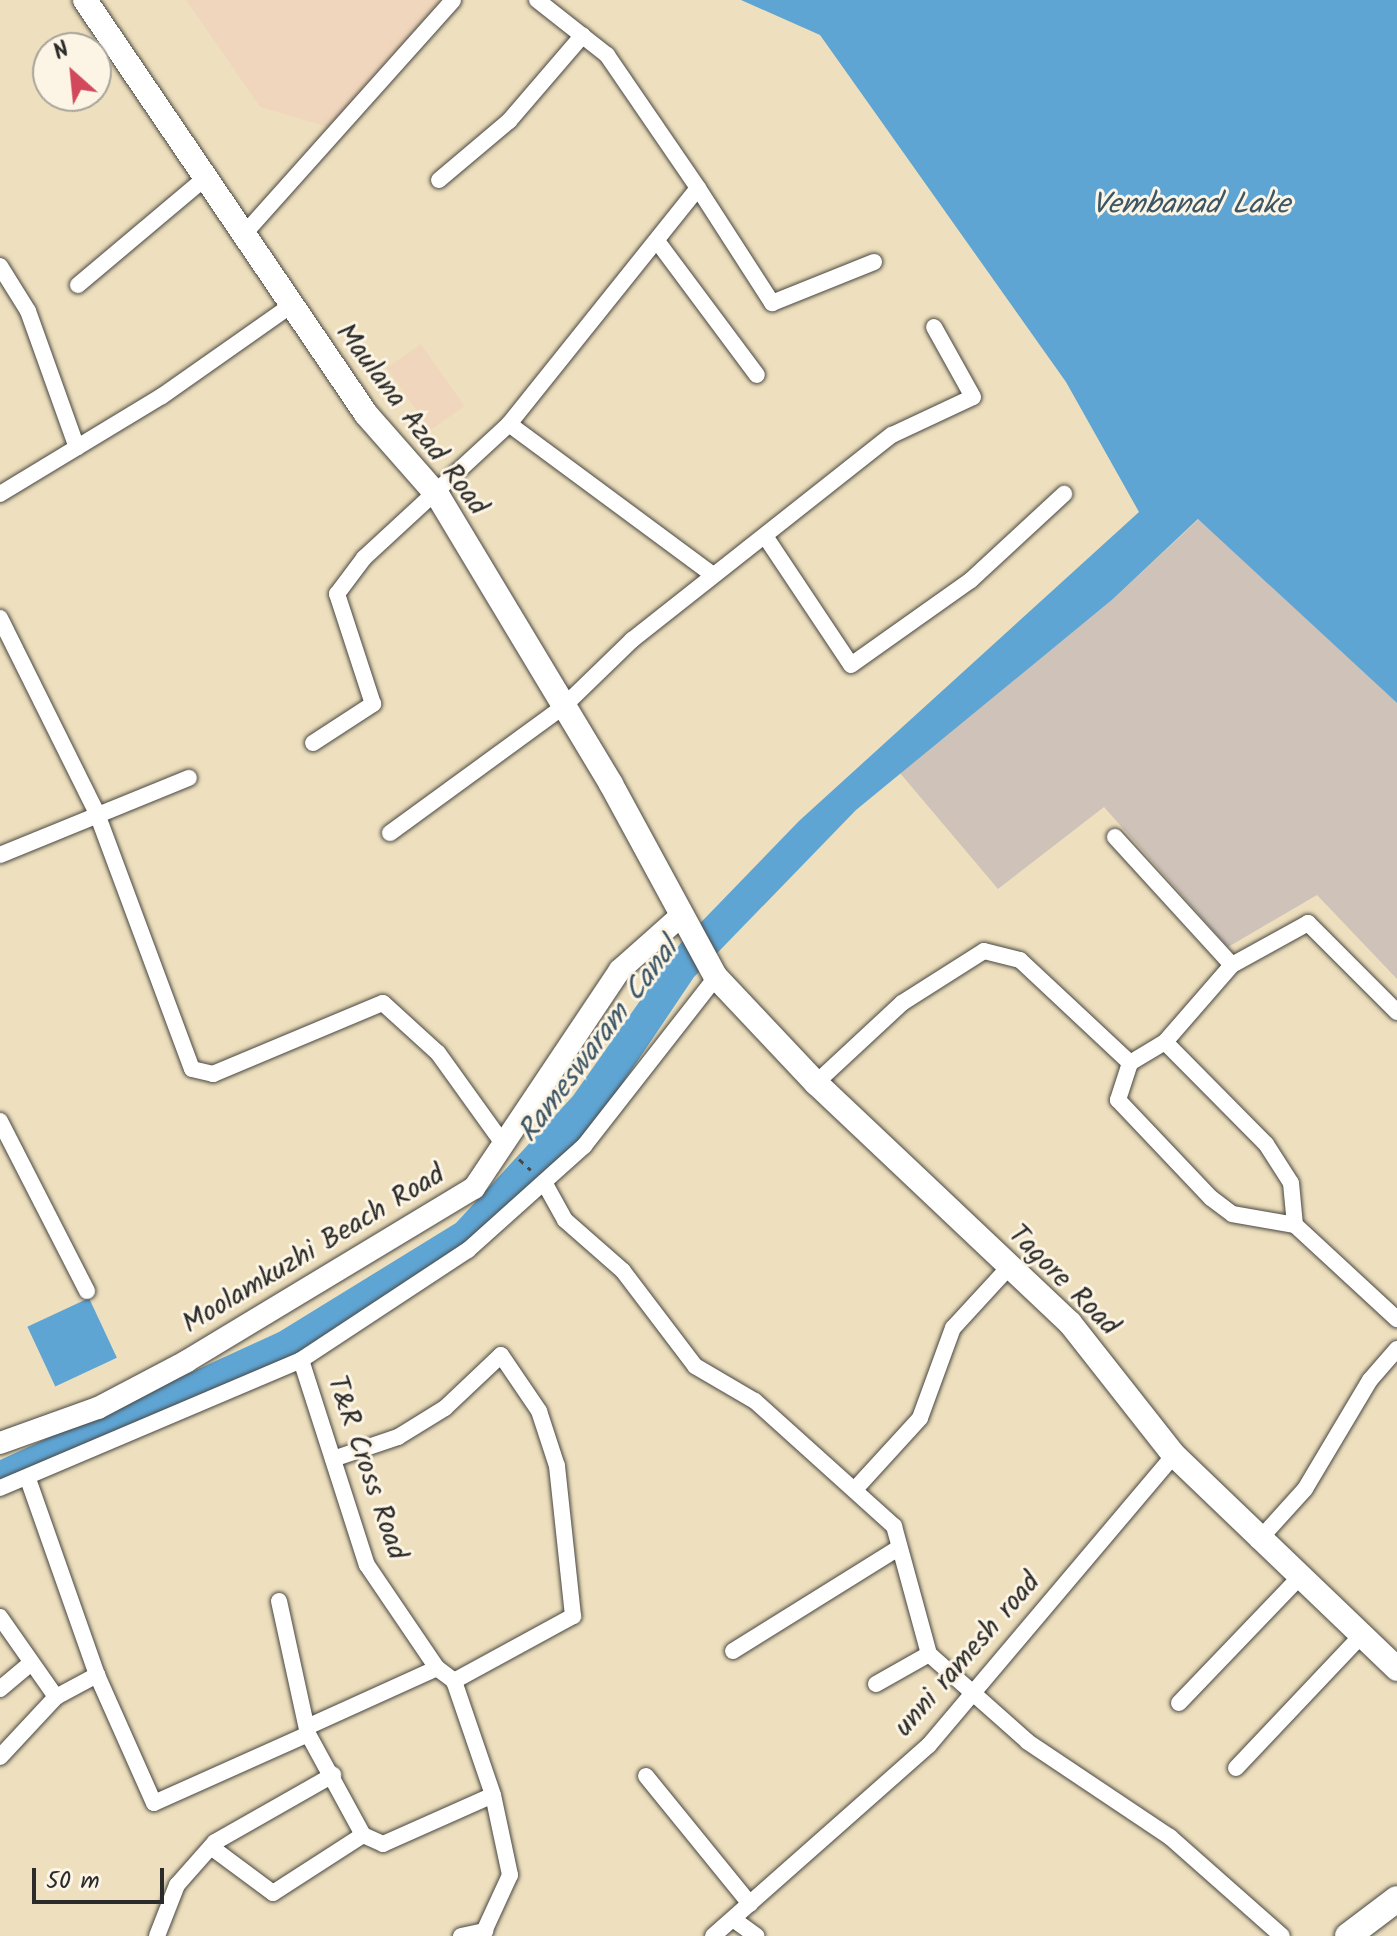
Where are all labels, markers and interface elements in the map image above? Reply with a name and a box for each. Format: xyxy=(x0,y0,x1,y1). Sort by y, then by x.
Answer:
north arrow xyxy=(32,32,112,112)
text: N xyxy=(48,33,76,71)
water label: Vembanad Lake xyxy=(1092,187,1290,223)
street label: Maulana Azad Road xyxy=(328,317,494,523)
water label: Rameswaram Canal xyxy=(511,932,687,1150)
street label: Moolamkuzhi Beach Road xyxy=(177,1158,451,1342)
street label: Tagore Road xyxy=(1000,1218,1126,1344)
street label: T&R Cross Road xyxy=(319,1372,413,1564)
street label: unni ramesh road xyxy=(888,1566,1048,1744)
scale bar xyxy=(36,1852,168,1902)
text: 50 m xyxy=(46,1862,100,1901)

